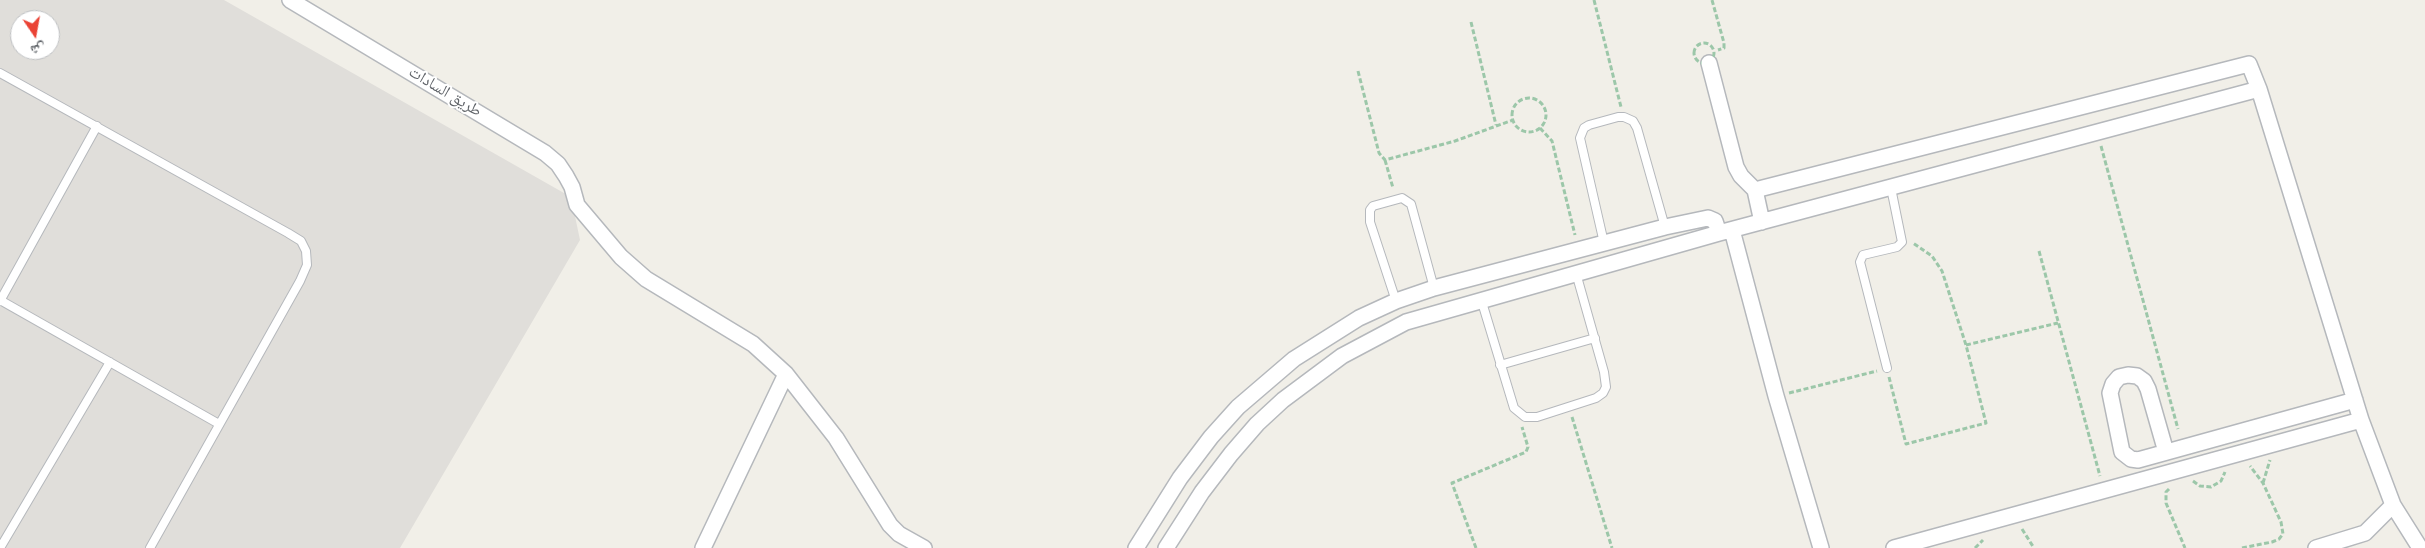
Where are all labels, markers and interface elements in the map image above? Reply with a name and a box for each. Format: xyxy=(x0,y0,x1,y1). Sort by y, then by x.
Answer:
north arrow xyxy=(10,10,60,60)
text: ش xyxy=(29,39,47,59)
street label: طريق السادات xyxy=(405,63,485,121)

